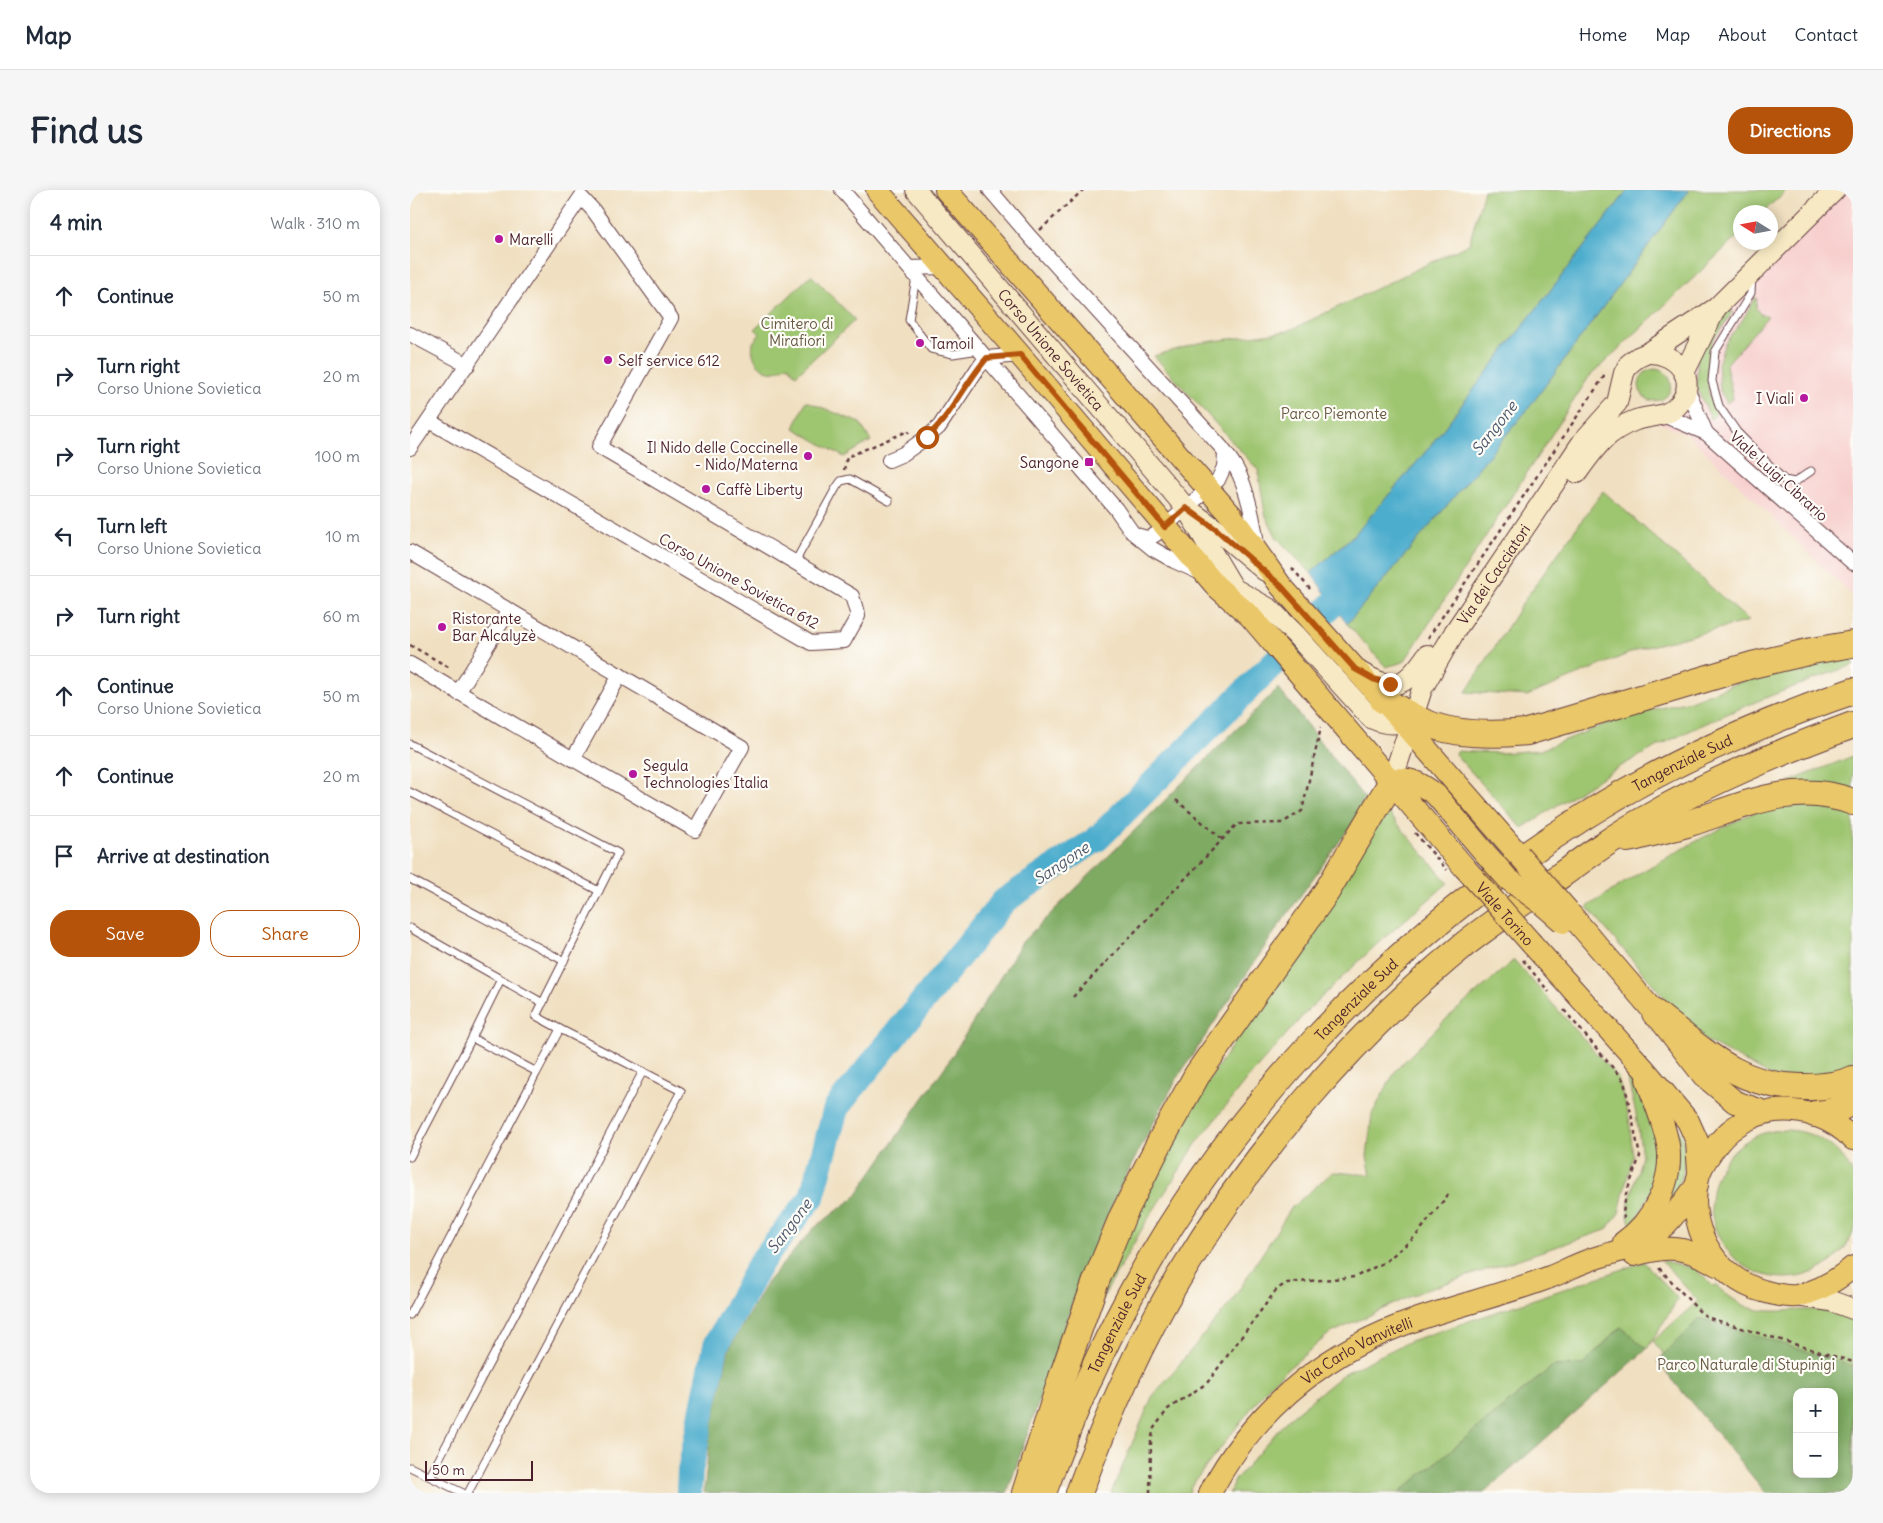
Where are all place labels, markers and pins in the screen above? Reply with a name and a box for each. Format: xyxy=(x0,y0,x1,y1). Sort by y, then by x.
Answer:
place label: Marelli xyxy=(509,230,553,249)
marker: Marelli xyxy=(493,233,505,245)
place label: Tamoil xyxy=(930,334,974,353)
marker: Tamoil xyxy=(914,337,926,349)
place label: Self service 612 xyxy=(618,351,720,370)
marker: Self service 612 xyxy=(602,354,614,366)
place label: I Viali xyxy=(1756,389,1794,408)
marker: I Viali xyxy=(1798,392,1810,404)
place label: Il Nido delle Coccinelle - Nido/Materna xyxy=(647,438,798,474)
marker: Il Nido delle Coccinelle - Nido/Materna xyxy=(802,450,814,462)
place label: Sangone xyxy=(1020,453,1079,472)
marker: Sangone xyxy=(1083,456,1095,468)
place label: Caffè Liberty xyxy=(716,480,803,499)
marker: Caffè Liberty xyxy=(700,483,712,495)
place label: Ristorante Bar Alcalyzè xyxy=(452,609,536,645)
marker: Ristorante Bar Alcalyzè xyxy=(436,621,448,633)
place label: Segula Technologies Italia xyxy=(643,756,769,792)
marker: Segula Technologies Italia xyxy=(627,768,639,780)

